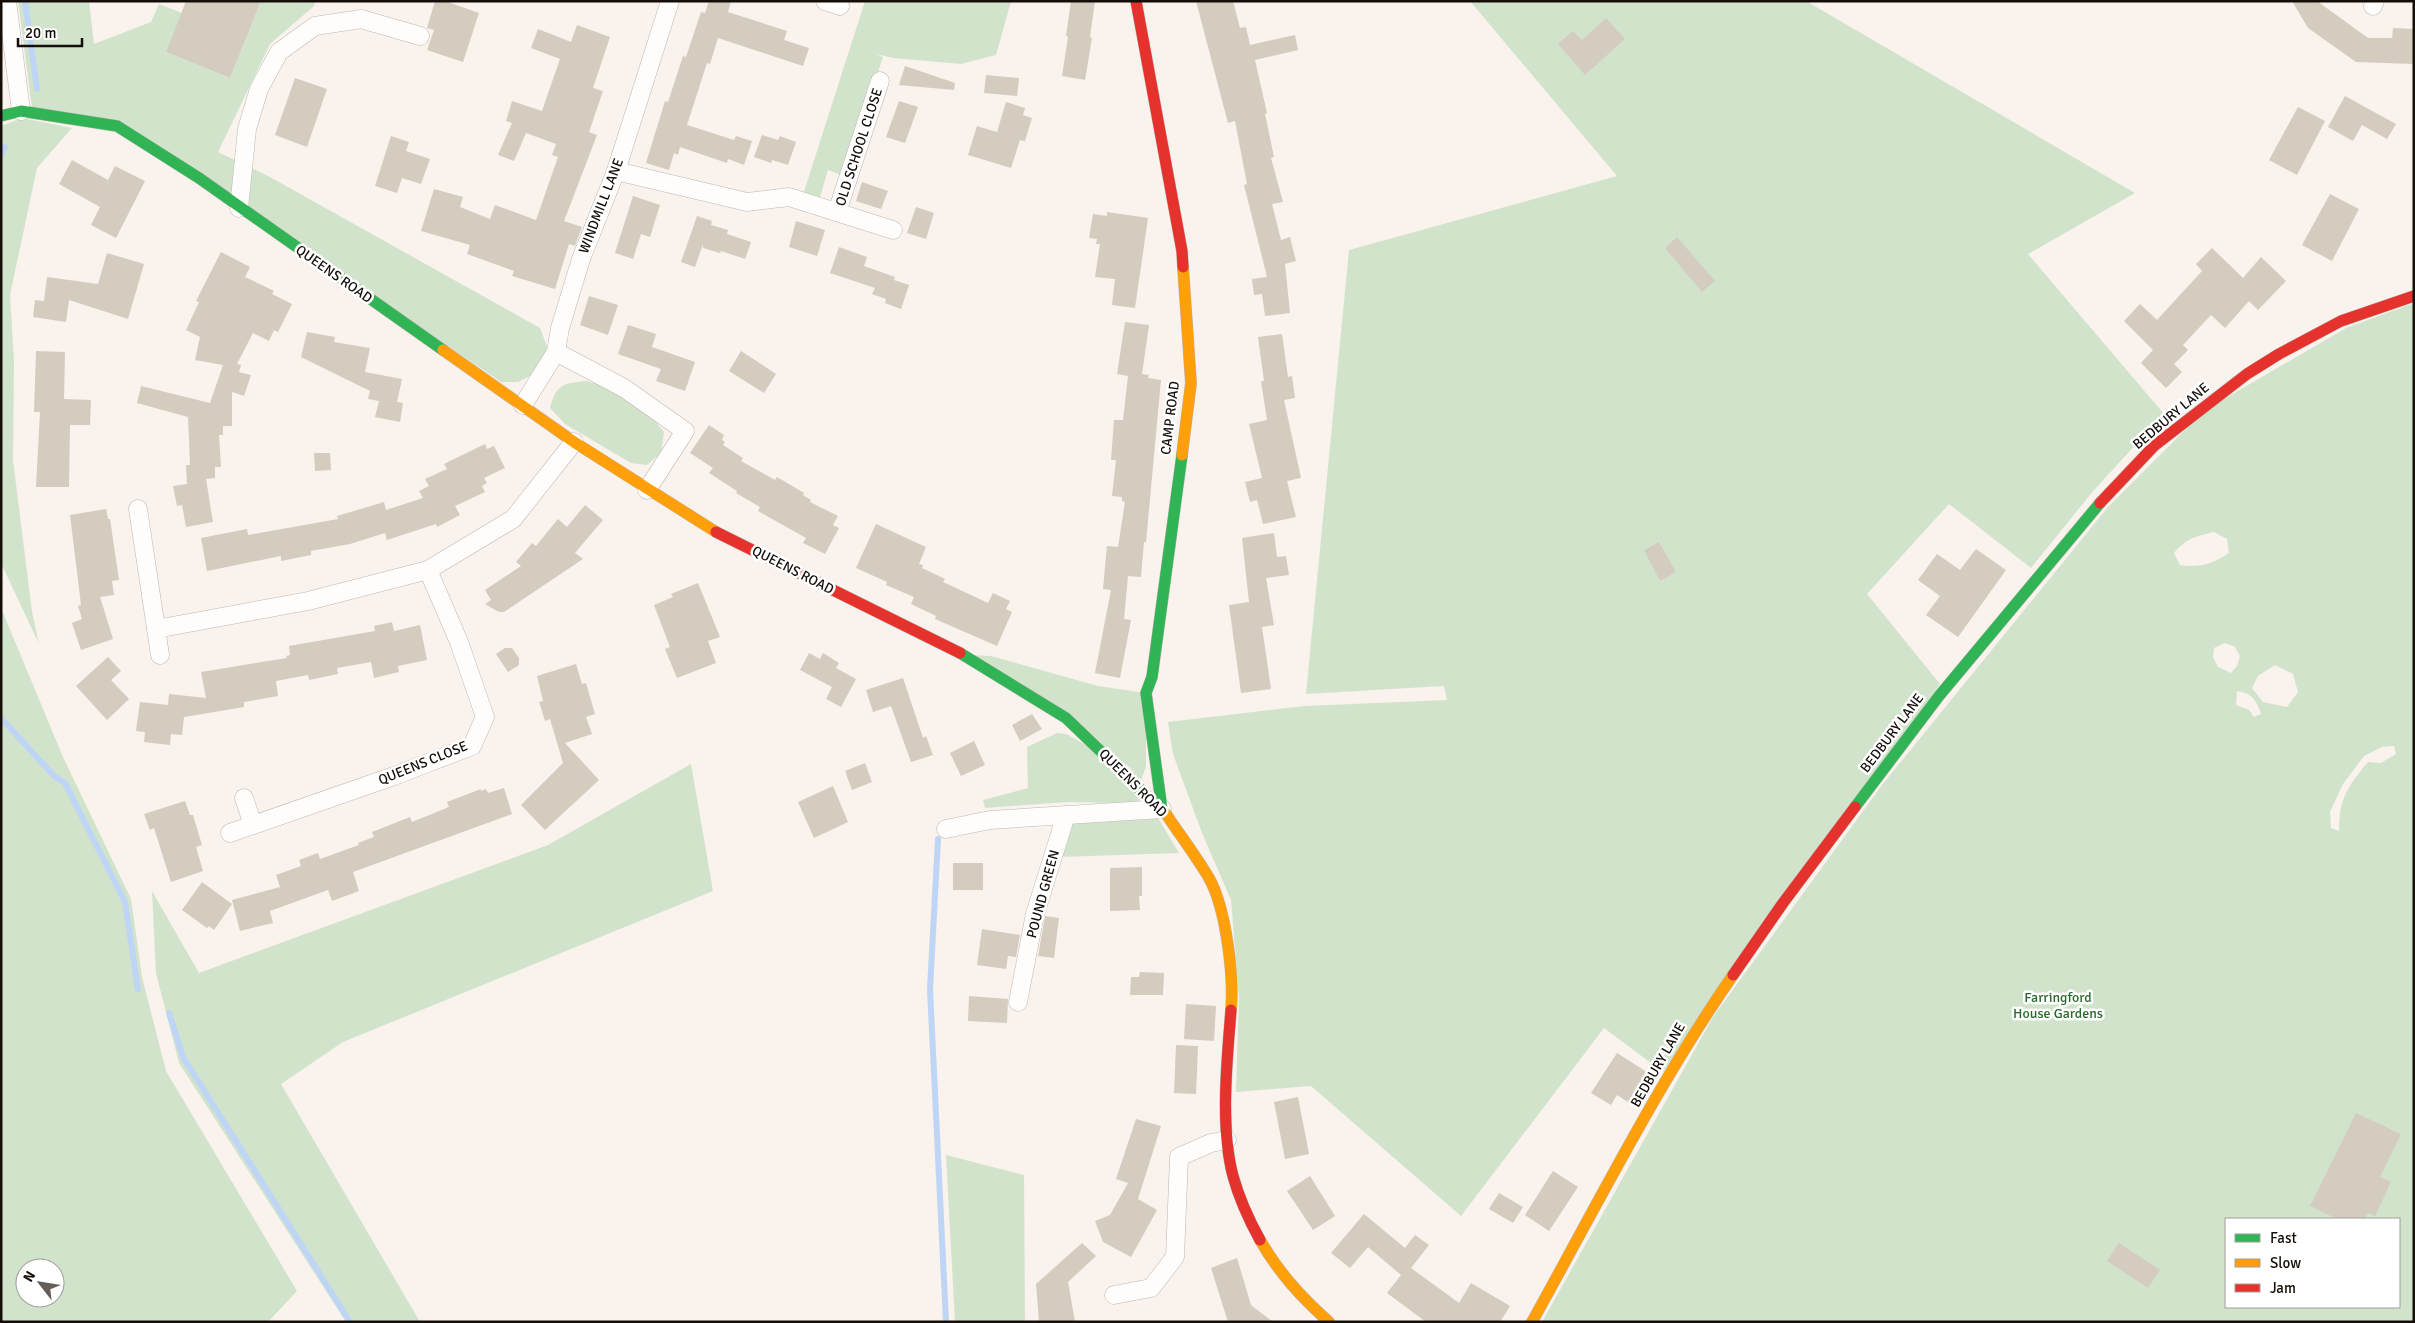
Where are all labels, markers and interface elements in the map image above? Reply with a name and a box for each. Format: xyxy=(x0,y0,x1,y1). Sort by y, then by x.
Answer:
scale bar xyxy=(18,15,81,47)
text: 20 m xyxy=(25,24,56,42)
street label: OLD SCHOOL CLOSE xyxy=(832,86,886,208)
street label: WINDMILL LANE xyxy=(575,156,627,256)
street label: QUEENS ROAD xyxy=(292,241,376,307)
street label: BEDBURY LANE xyxy=(2129,379,2213,453)
street label: CAMP ROAD xyxy=(1157,380,1183,456)
street label: QUEENS ROAD xyxy=(749,542,837,598)
street label: BEDBURY LANE xyxy=(1857,690,1927,776)
street label: QUEENS CLOSE xyxy=(376,737,470,789)
street label: QUEENS ROAD xyxy=(1095,745,1171,821)
street label: POUND GREEN xyxy=(1023,848,1063,940)
park label: Farringford House Gardens xyxy=(2013,989,2103,1022)
street label: BEDBURY LANE xyxy=(1627,1020,1689,1110)
legend xyxy=(2225,1218,2400,1308)
text: Fast xyxy=(2270,1229,2297,1247)
text: Slow xyxy=(2270,1254,2301,1272)
north arrow xyxy=(15,1258,65,1308)
text: N xyxy=(19,1268,39,1285)
text: Jam xyxy=(2270,1279,2296,1297)

